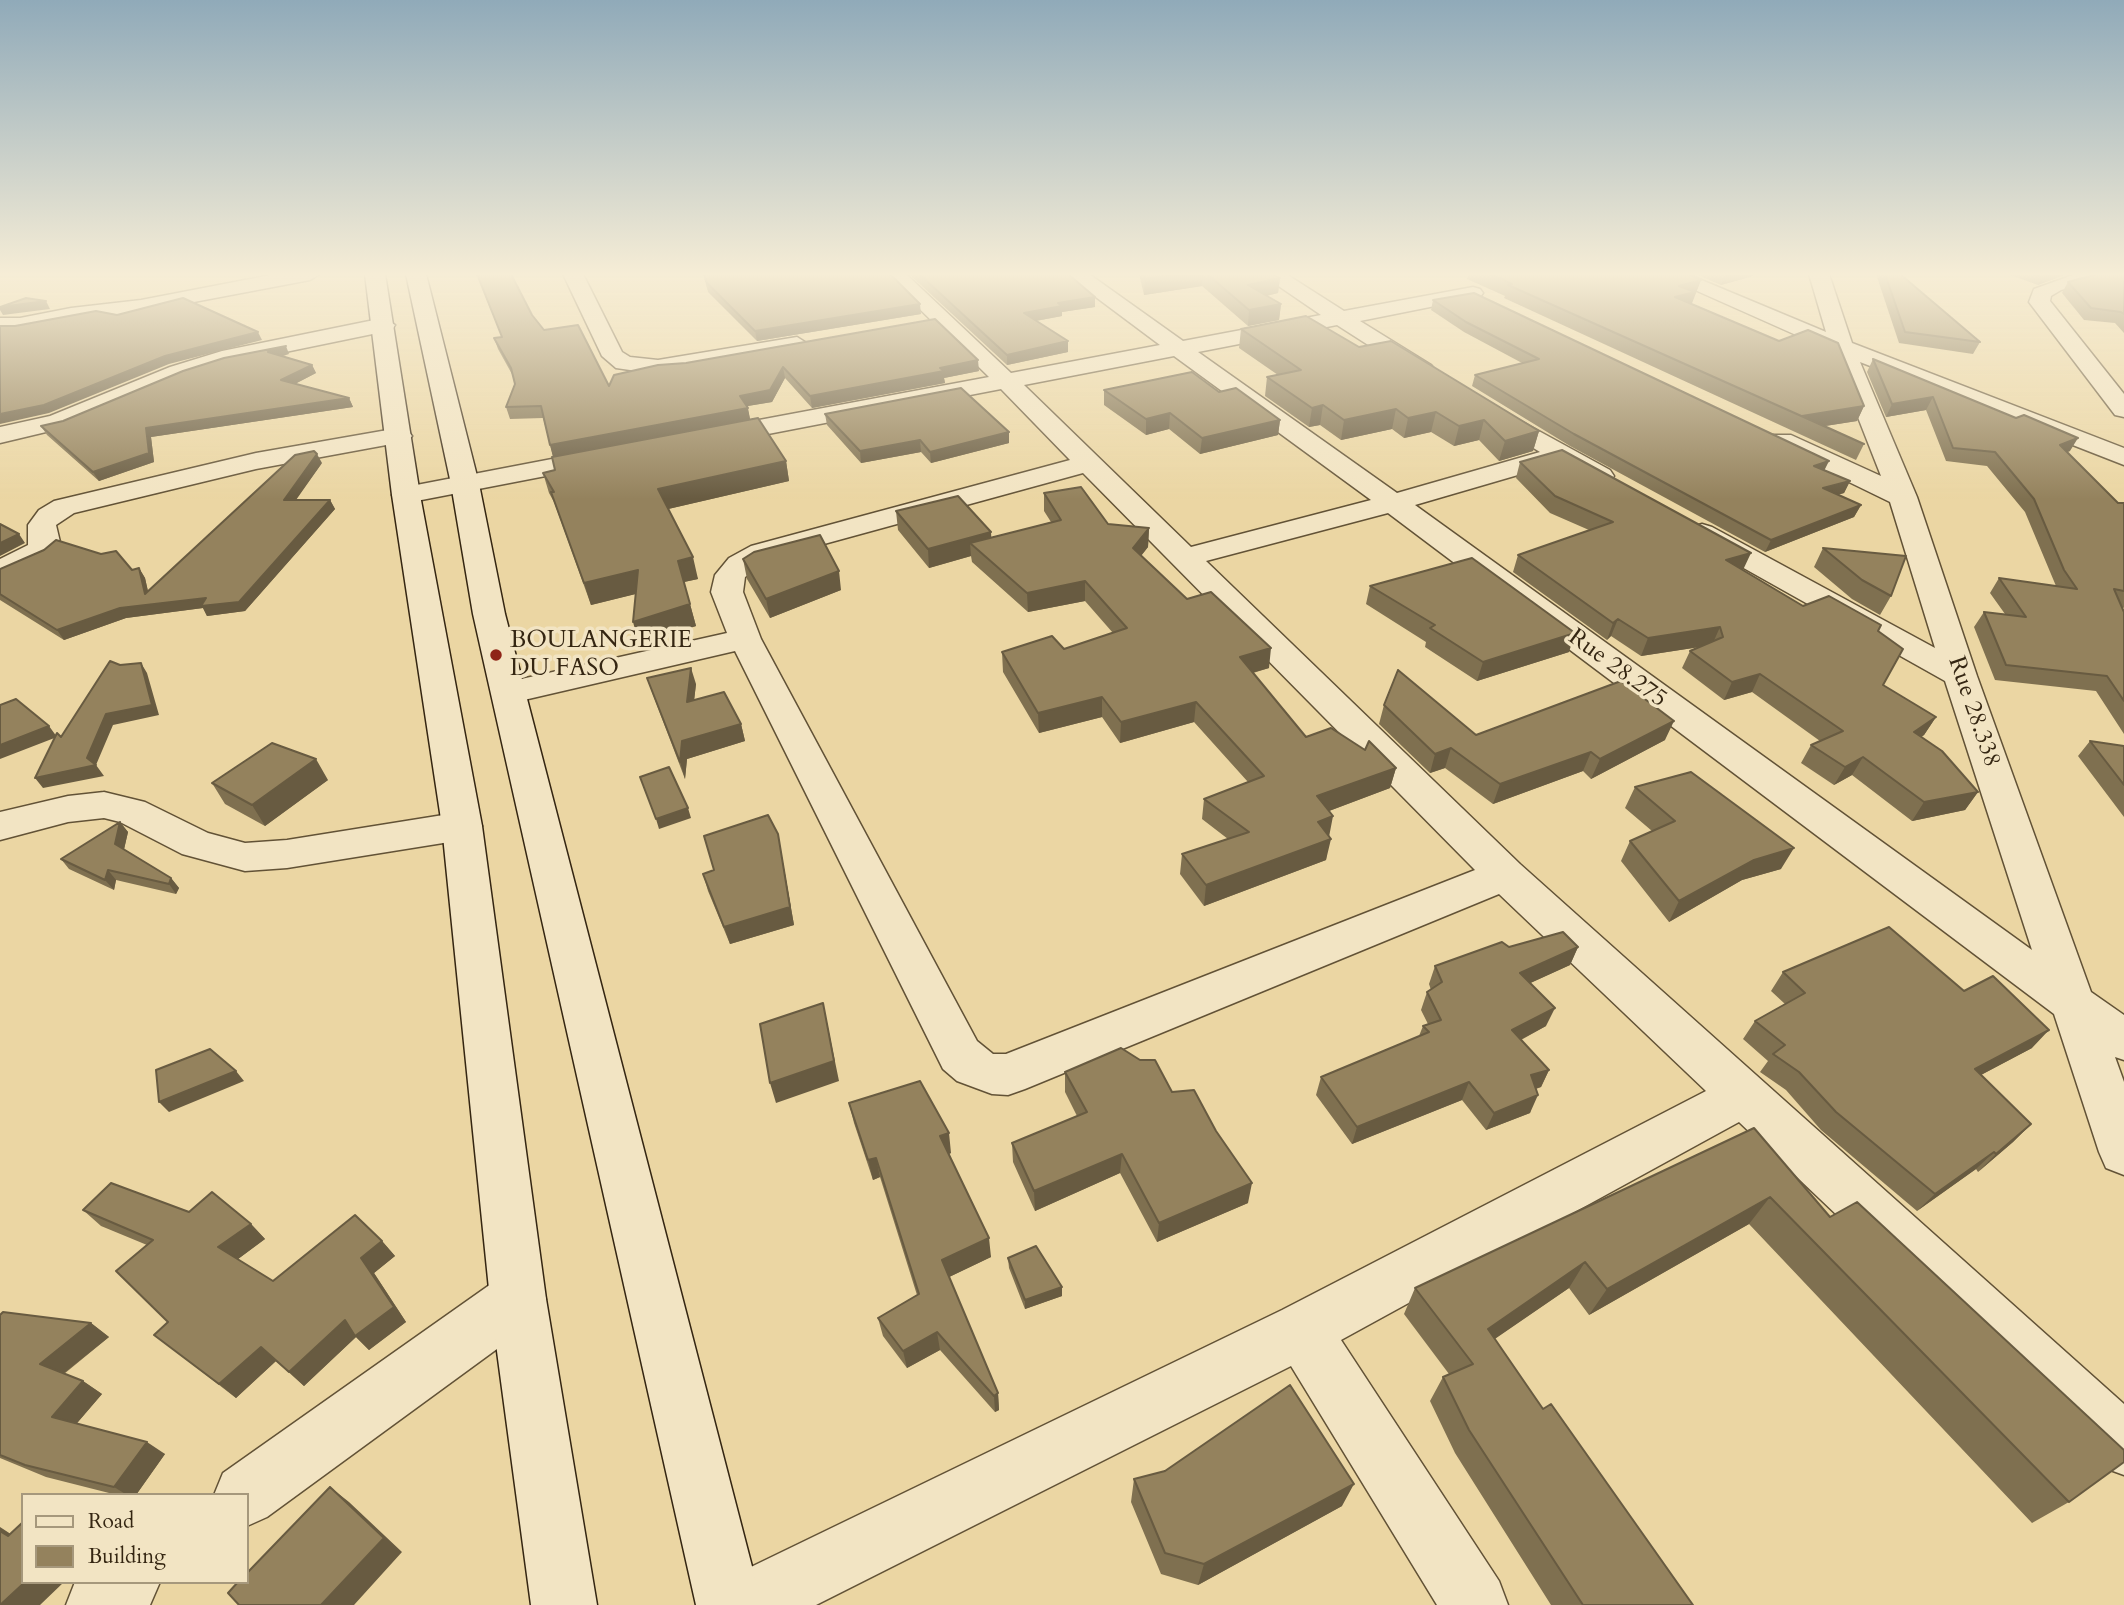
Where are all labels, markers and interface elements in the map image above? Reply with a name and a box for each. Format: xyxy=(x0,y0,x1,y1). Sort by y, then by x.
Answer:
street label: Rue 28.275 xyxy=(1562,624,1672,714)
place label: BOULANGERIE DU FASO xyxy=(510,627,692,683)
marker: BOULANGERIE DU FASO xyxy=(488,647,504,663)
street label: Rue 28.338 xyxy=(1941,653,2005,771)
legend xyxy=(21,1493,248,1584)
text: Road xyxy=(88,1507,134,1536)
text: Building xyxy=(88,1542,166,1571)

